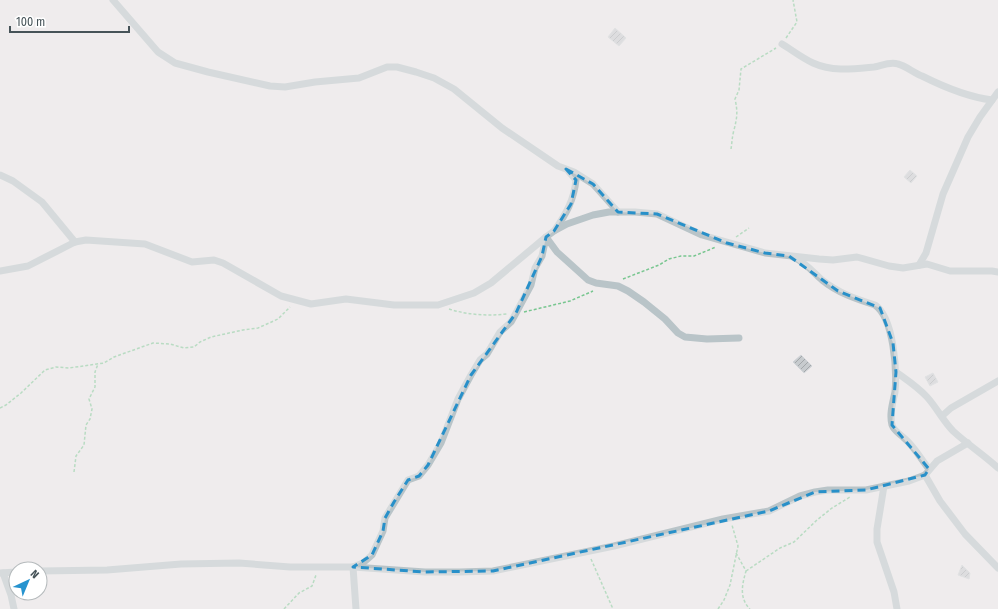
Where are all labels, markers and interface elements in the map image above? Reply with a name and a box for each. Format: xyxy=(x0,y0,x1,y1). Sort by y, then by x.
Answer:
scale bar xyxy=(10,8,129,34)
text: 100 m xyxy=(16,15,45,29)
north arrow xyxy=(8,561,48,601)
text: N xyxy=(28,567,41,581)

